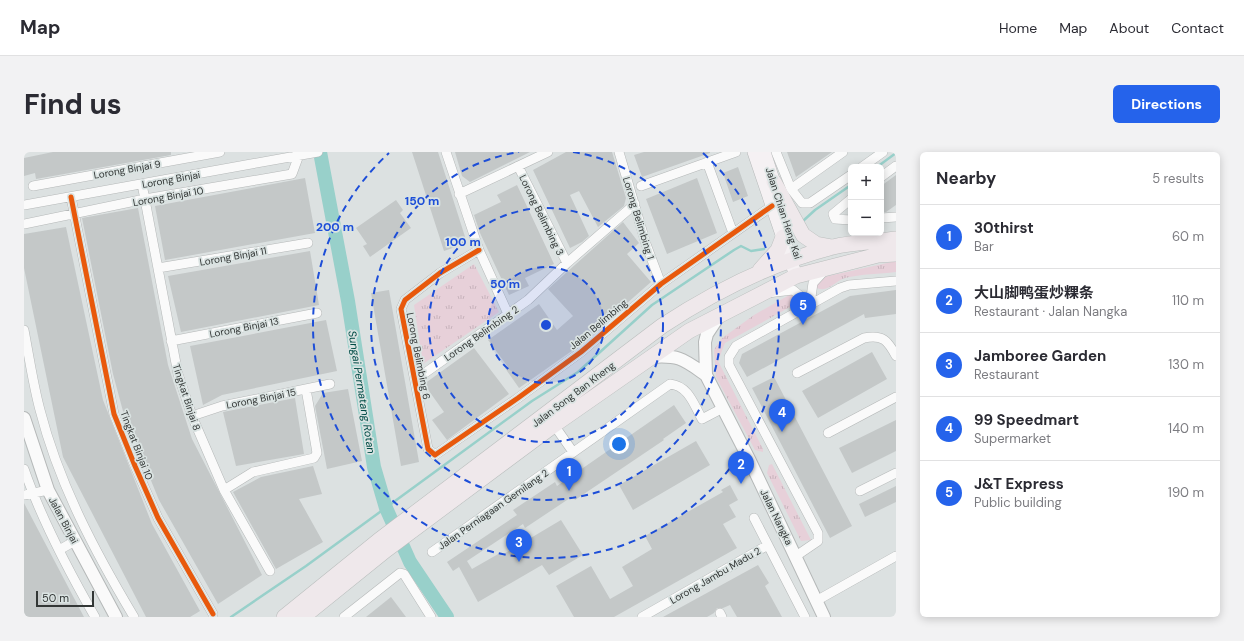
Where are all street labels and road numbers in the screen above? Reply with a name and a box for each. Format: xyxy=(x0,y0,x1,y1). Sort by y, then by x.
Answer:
street label: Lorong Binjai 9 xyxy=(93,157,162,182)
street label: Jalan Chian Heng Kai xyxy=(763,166,804,261)
street label: Lorong Binjai xyxy=(141,168,201,191)
street label: Lorong Belimbing 3 xyxy=(516,173,567,258)
street label: Lorong Belimbing 1 xyxy=(620,175,657,261)
street label: Lorong Binjai 10 xyxy=(132,184,205,209)
street label: Lorong Binjai 11 xyxy=(199,244,268,269)
street label: Jalan Belimbing xyxy=(567,296,630,352)
street label: Lorong Belimbing 2 xyxy=(441,303,521,364)
street label: Lorong Belimbing 6 xyxy=(404,311,433,401)
street label: Lorong Binjai 13 xyxy=(208,314,280,341)
street label: Jalan Song Ban Kheng xyxy=(529,359,618,430)
street label: Tingkat Binjai 8 xyxy=(170,362,203,432)
street label: Lorong Binjai 15 xyxy=(225,385,297,412)
street label: Tingkat Binjai 10 xyxy=(117,409,156,482)
street label: Jalan Perniagaan Gemilang 2 xyxy=(436,466,551,553)
street label: Jalan Nangka xyxy=(757,487,796,547)
street label: Jalan Binjai xyxy=(46,495,81,546)
street label: Lorong Jambu Madu 2 xyxy=(668,544,763,607)

